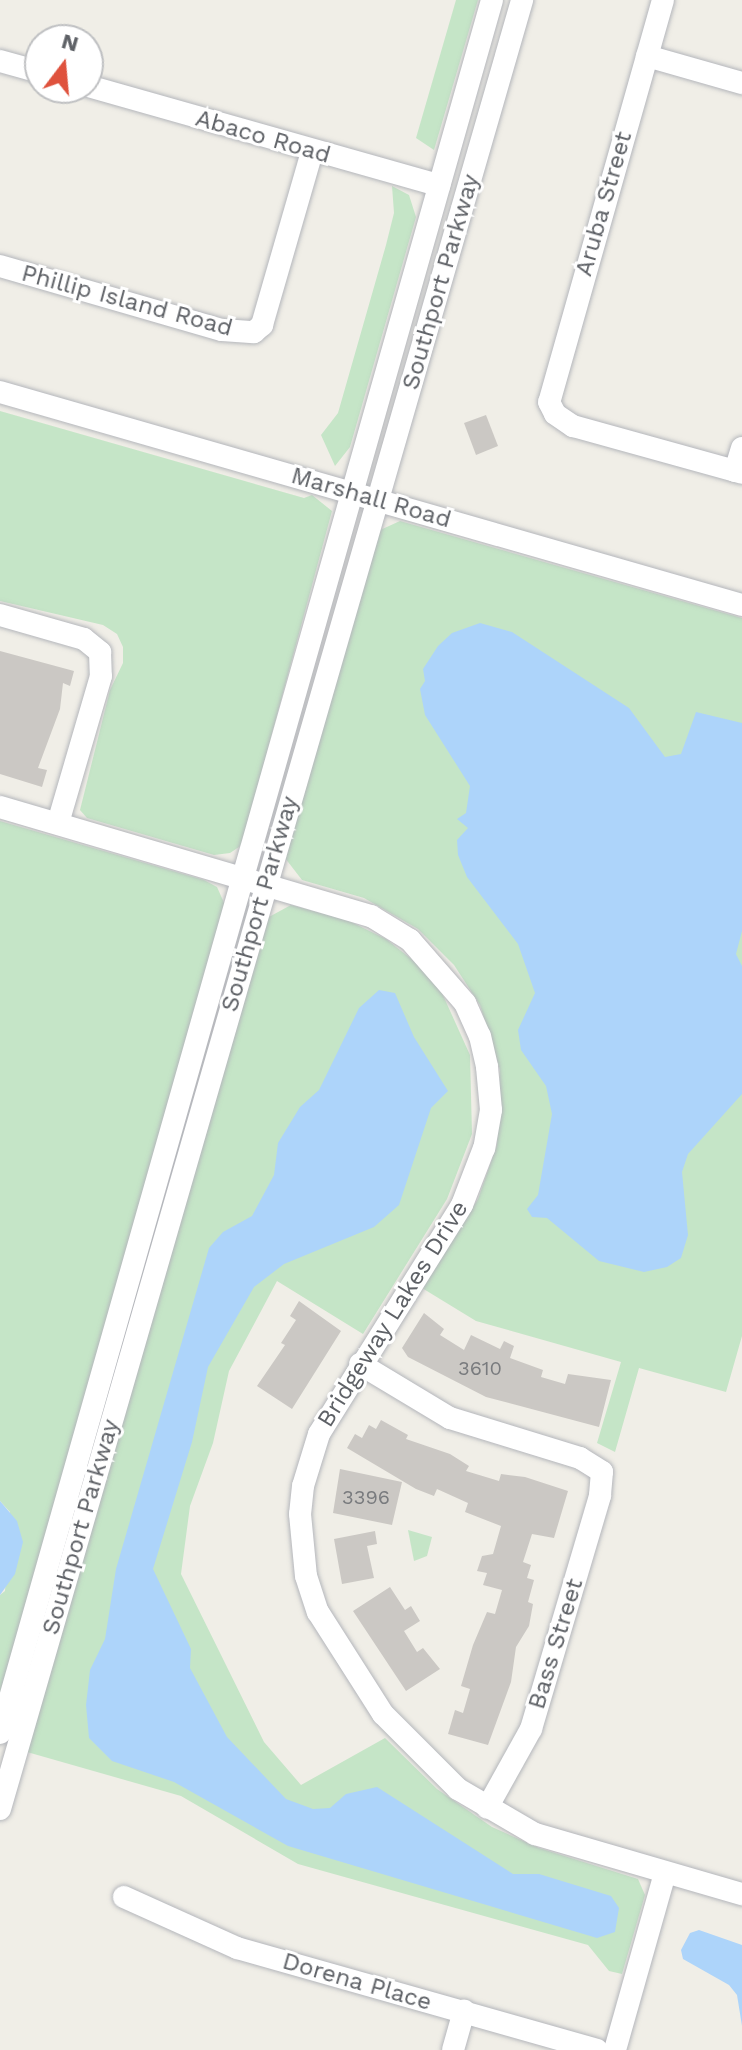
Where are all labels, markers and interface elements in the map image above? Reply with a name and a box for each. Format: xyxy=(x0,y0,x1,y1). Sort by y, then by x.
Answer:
north arrow xyxy=(24,24,104,104)
text: N xyxy=(59,28,81,57)
street label: Abaco Road xyxy=(192,104,334,170)
street label: Aruba Street xyxy=(570,128,638,280)
street label: Southport Parkway xyxy=(396,171,486,393)
street label: Phillip Island Road xyxy=(18,259,236,343)
street label: Marshall Road xyxy=(287,461,455,535)
street label: Southport Parkway xyxy=(215,793,305,1015)
street label: Bridgeway Lakes Drive xyxy=(311,1195,475,1433)
house number: 3610 xyxy=(458,1356,502,1380)
street label: Southport Parkway xyxy=(36,1416,126,1638)
house number: 3396 xyxy=(342,1485,390,1509)
street label: Bass Street xyxy=(522,1575,590,1713)
street label: Dorena Place xyxy=(279,1947,435,2017)

